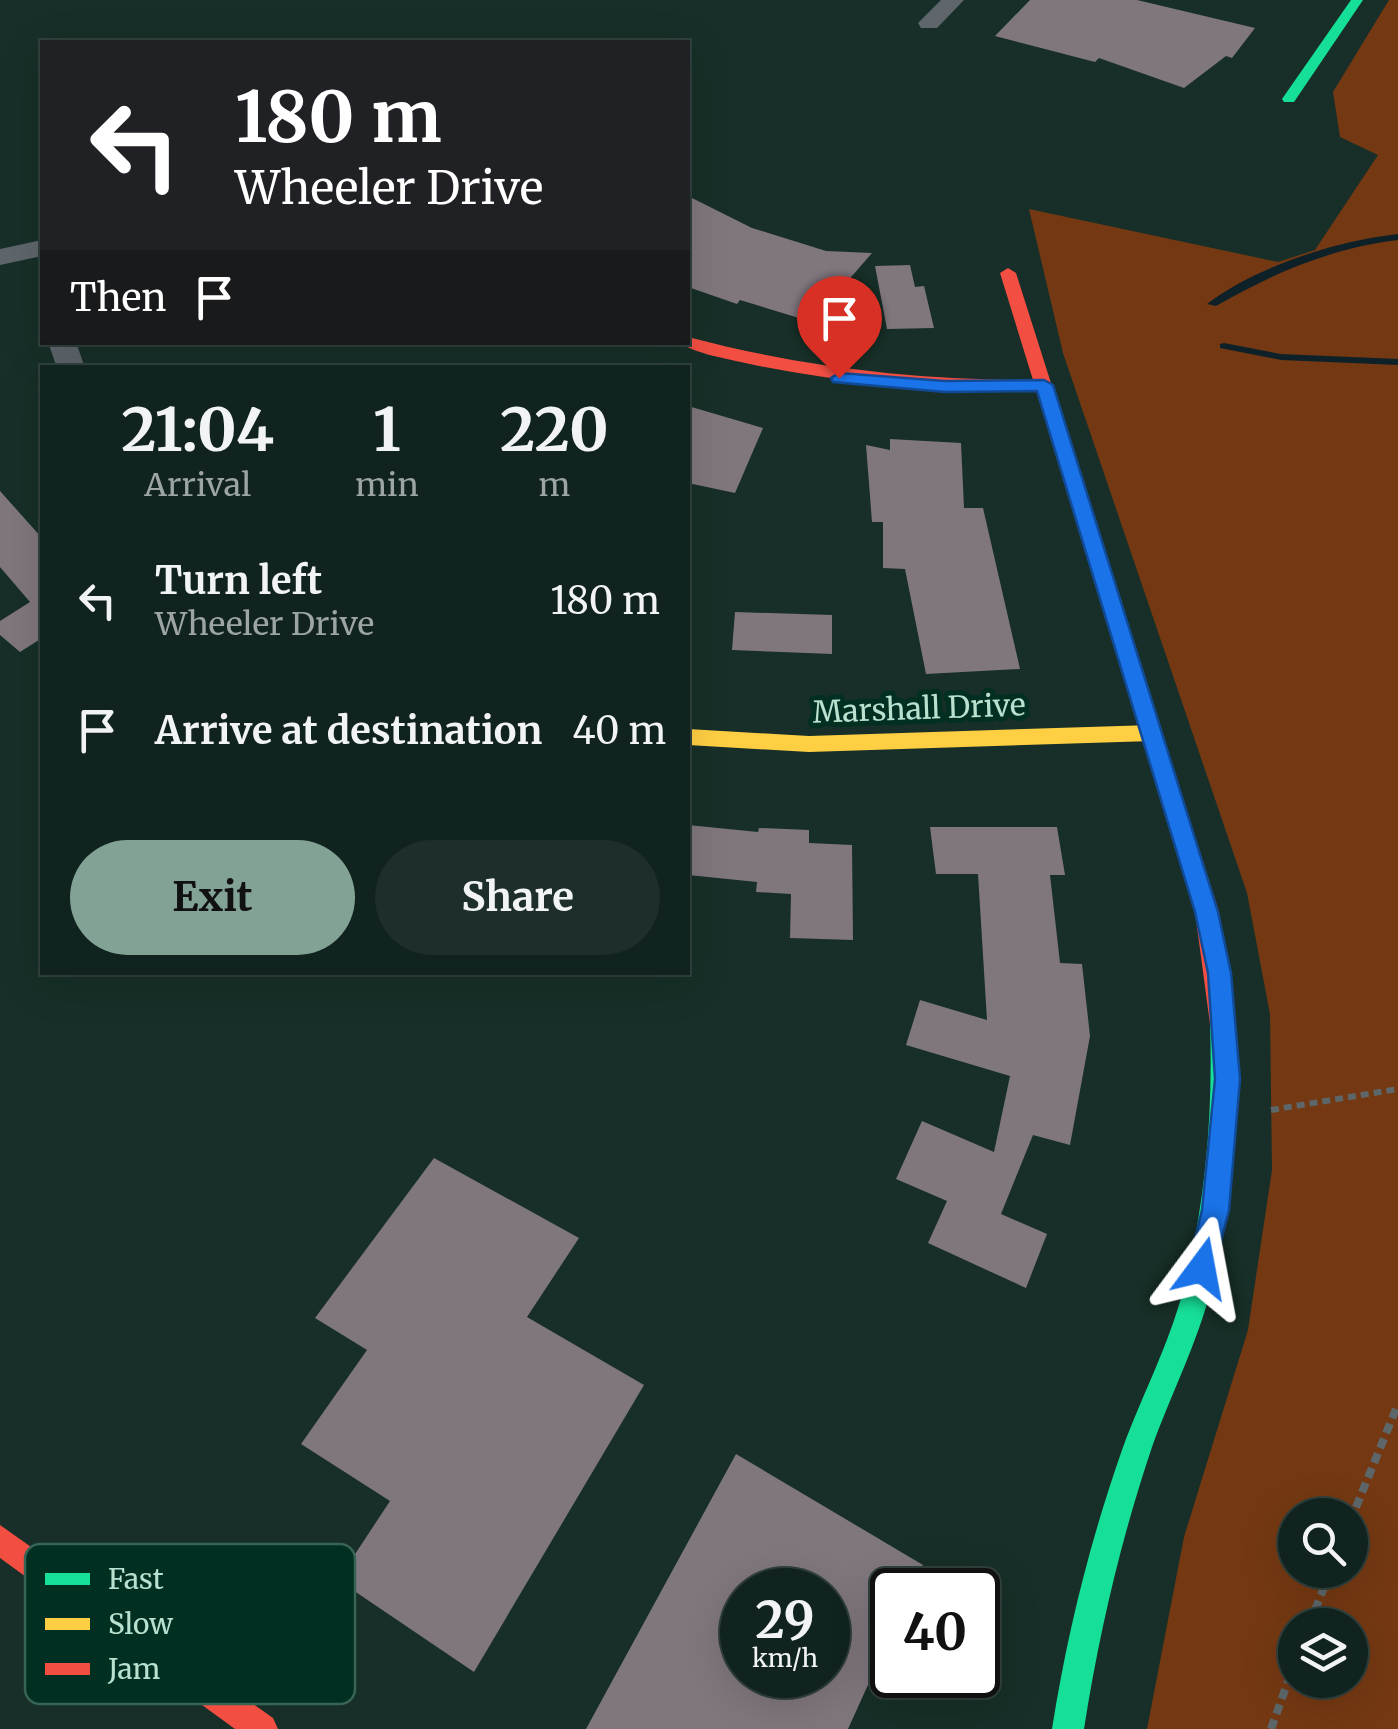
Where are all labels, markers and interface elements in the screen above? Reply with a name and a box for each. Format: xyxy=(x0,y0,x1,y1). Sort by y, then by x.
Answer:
text: 180 m xyxy=(235,73,442,161)
icon: left xyxy=(70,80,200,210)
text: Wheeler Drive xyxy=(235,160,543,216)
icon: arrive xyxy=(187,270,242,325)
text: Then xyxy=(70,274,167,321)
pin xyxy=(797,276,882,379)
icon: arrive xyxy=(812,291,867,346)
text: 21:04 xyxy=(121,392,274,467)
text: 1 xyxy=(373,392,401,467)
text: 220 xyxy=(500,392,609,467)
text: Arrival xyxy=(144,465,251,505)
text: min xyxy=(355,465,419,505)
text: m xyxy=(538,465,570,505)
text: Turn left xyxy=(155,557,322,604)
icon: left xyxy=(70,573,125,628)
text: 180 m xyxy=(550,577,660,624)
text: Wheeler Drive xyxy=(155,604,374,644)
street label: Marshall Drive xyxy=(812,685,1026,731)
icon: arrive xyxy=(70,703,125,758)
text: Arrive at destination xyxy=(155,707,542,754)
text: 40 m xyxy=(572,707,666,754)
button: Exit xyxy=(70,840,355,955)
button: Share xyxy=(375,840,660,955)
position arrow xyxy=(1150,1216,1254,1320)
map controls xyxy=(1278,1498,1368,1698)
button: search xyxy=(1278,1498,1368,1588)
legend xyxy=(25,1544,355,1704)
text: Fast xyxy=(108,1561,164,1597)
speed limit sign: 40 xyxy=(870,1568,1000,1698)
text: 29 xyxy=(755,1589,815,1652)
text: Slow xyxy=(108,1606,173,1642)
button: layers xyxy=(1278,1608,1368,1698)
text: km/h xyxy=(752,1642,818,1674)
text: Jam xyxy=(107,1651,161,1687)

